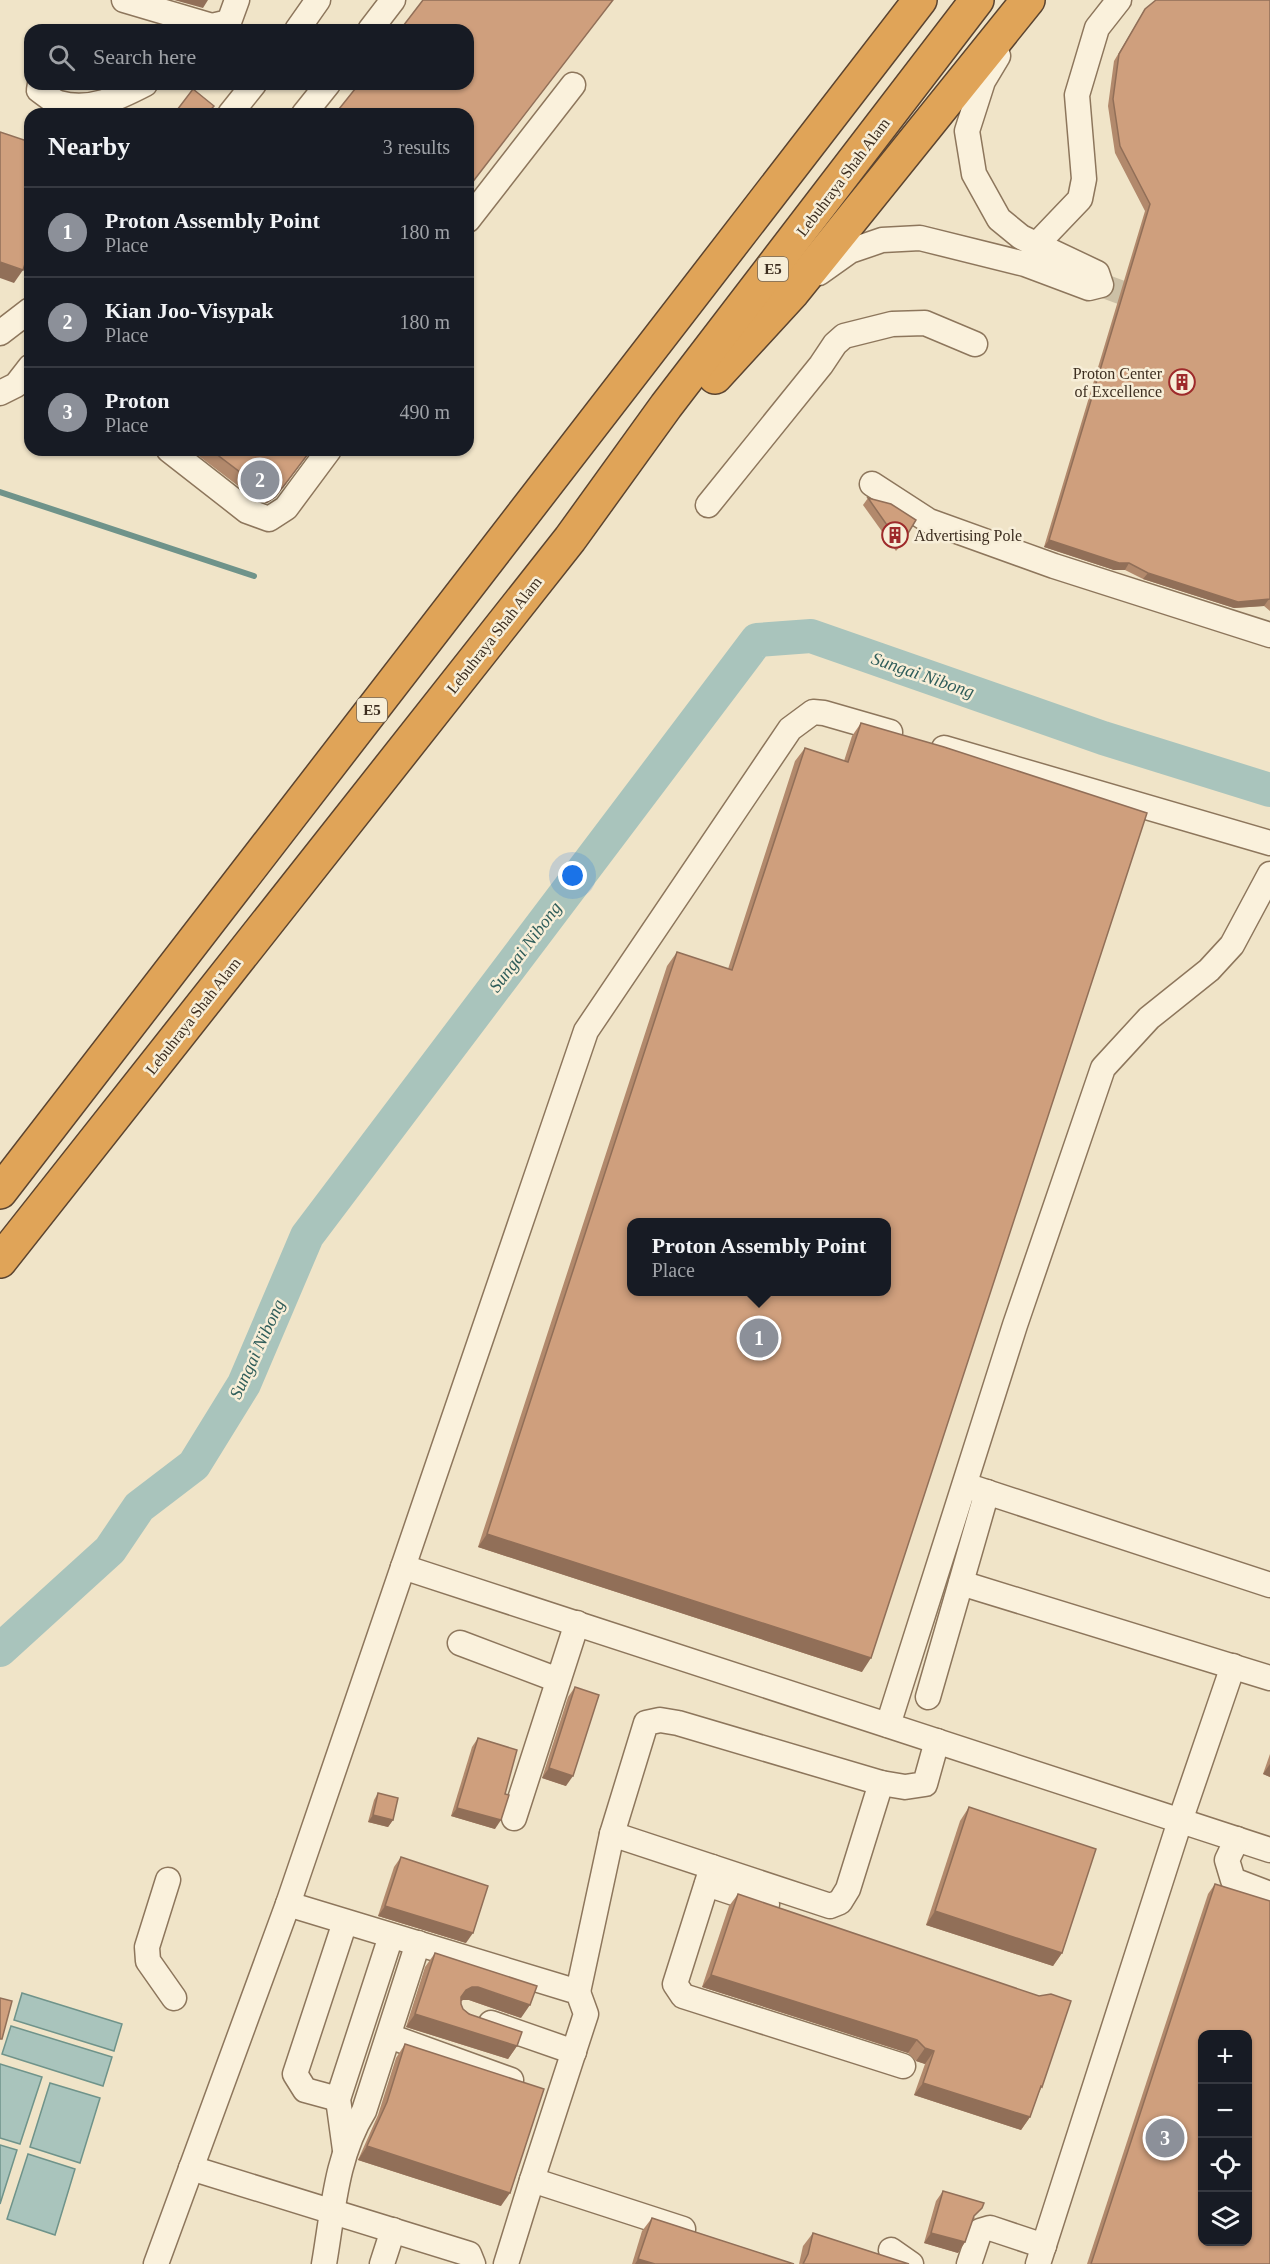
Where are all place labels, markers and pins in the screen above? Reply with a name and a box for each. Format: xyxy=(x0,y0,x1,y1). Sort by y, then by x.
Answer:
place label: Proton Center of Excellence xyxy=(1073,365,1163,400)
building icon: Proton Center of Excellence xyxy=(1167,367,1197,397)
pin: 2 xyxy=(240,458,280,502)
building icon: Advertising Pole xyxy=(880,520,910,550)
place label: Advertising Pole xyxy=(914,527,1022,545)
pin: 1 xyxy=(740,1316,778,1360)
pin: 3 xyxy=(1146,2116,1184,2160)

